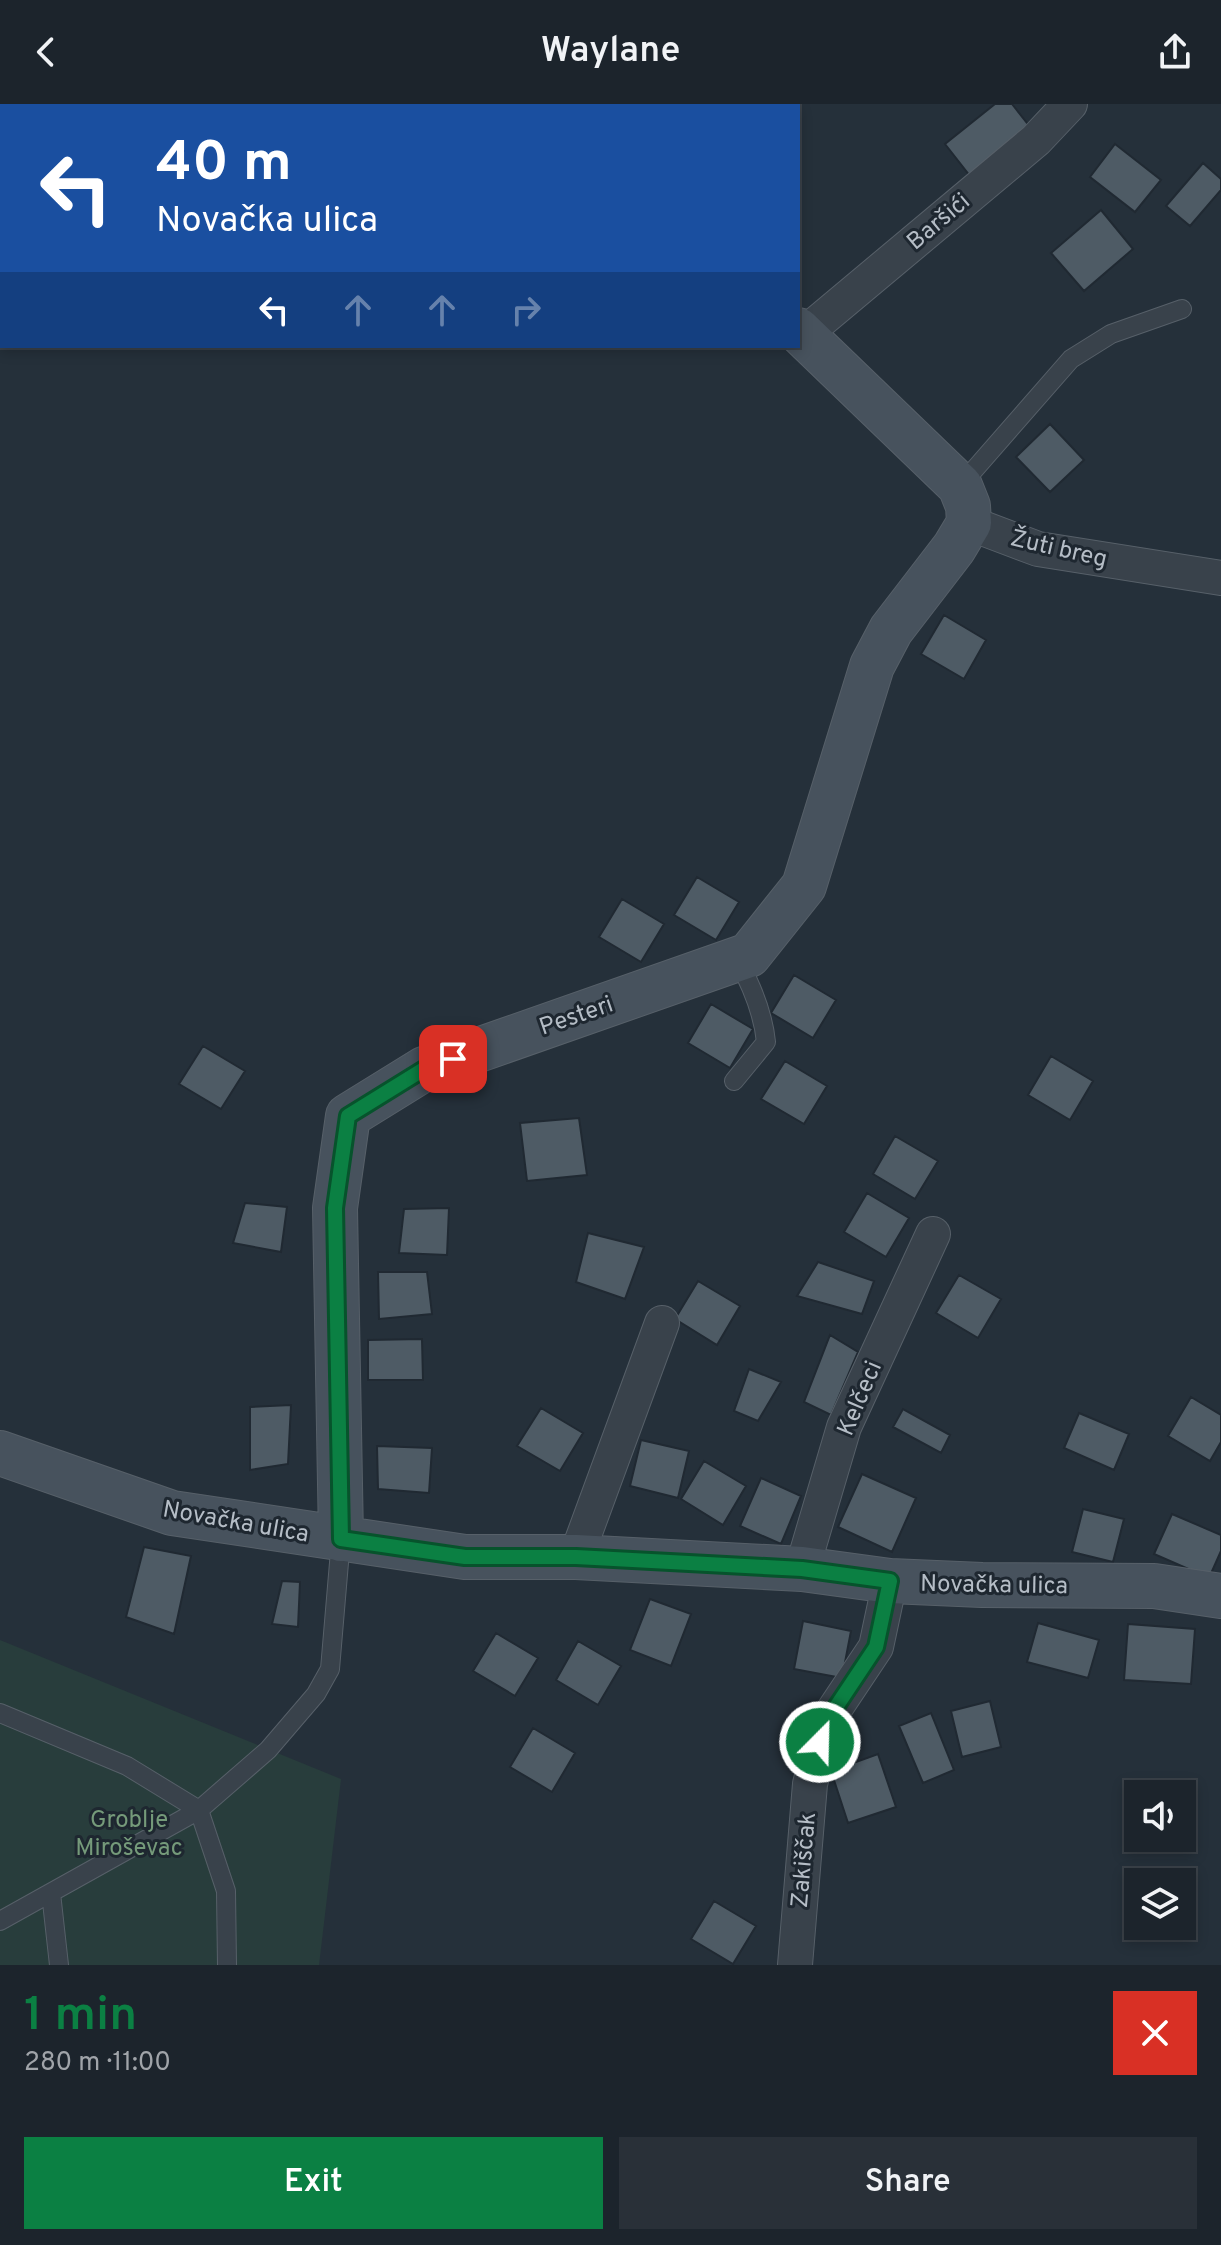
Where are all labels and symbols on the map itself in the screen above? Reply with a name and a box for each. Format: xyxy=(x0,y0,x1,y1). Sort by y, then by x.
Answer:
street label: Baršići xyxy=(902,187,977,258)
street label: Žuti breg xyxy=(1007,522,1110,576)
street label: Pesteri xyxy=(536,990,618,1043)
pin xyxy=(419,1025,487,1093)
street label: Kelčeci xyxy=(832,1357,890,1441)
street label: Novačka ulica xyxy=(160,1495,311,1551)
street label: Novačka ulica xyxy=(920,1570,1068,1602)
position arrow xyxy=(778,1700,862,1784)
park label: Groblje Miroševac xyxy=(75,1806,183,1864)
street label: Zakiščak xyxy=(786,1811,824,1909)

